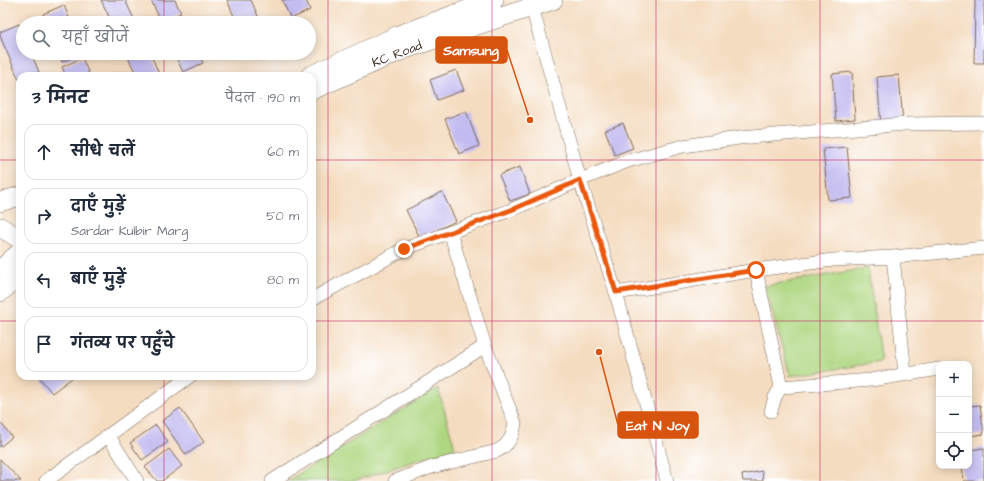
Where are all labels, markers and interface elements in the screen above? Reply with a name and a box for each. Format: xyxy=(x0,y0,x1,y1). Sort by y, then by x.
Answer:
search box xyxy=(16,16,316,60)
icon: search xyxy=(30,27,52,49)
text: यहाँ खोजें xyxy=(62,27,129,48)
street label: KC Road xyxy=(369,36,425,72)
callout: Samsung xyxy=(436,37,507,63)
text: Samsung xyxy=(442,41,499,62)
text: 3 मिनट xyxy=(32,86,89,110)
text: पैदल · 190 m xyxy=(225,89,300,107)
icon: ahead xyxy=(33,141,55,163)
text: सीधे चलें xyxy=(71,141,135,162)
text: 60 m xyxy=(267,143,299,161)
text: दाएँ मुड़ें xyxy=(71,196,125,217)
icon: right xyxy=(33,205,55,227)
text: 50 m xyxy=(266,207,299,225)
text: Sardar Kulbir Marg xyxy=(71,222,188,240)
route end xyxy=(395,240,413,258)
route start xyxy=(747,261,765,279)
icon: left xyxy=(33,269,55,291)
text: बाएँ मुड़ें xyxy=(71,269,126,290)
text: 80 m xyxy=(267,271,299,289)
icon: arrive xyxy=(33,333,55,355)
text: गंतव्य पर पहुँचे xyxy=(71,333,174,354)
map controls xyxy=(936,361,972,469)
button: + xyxy=(936,361,972,397)
button: − xyxy=(936,397,972,433)
callout: Eat N Joy xyxy=(618,412,698,438)
text: Eat N Joy xyxy=(626,416,690,436)
button: locate xyxy=(936,433,972,469)

